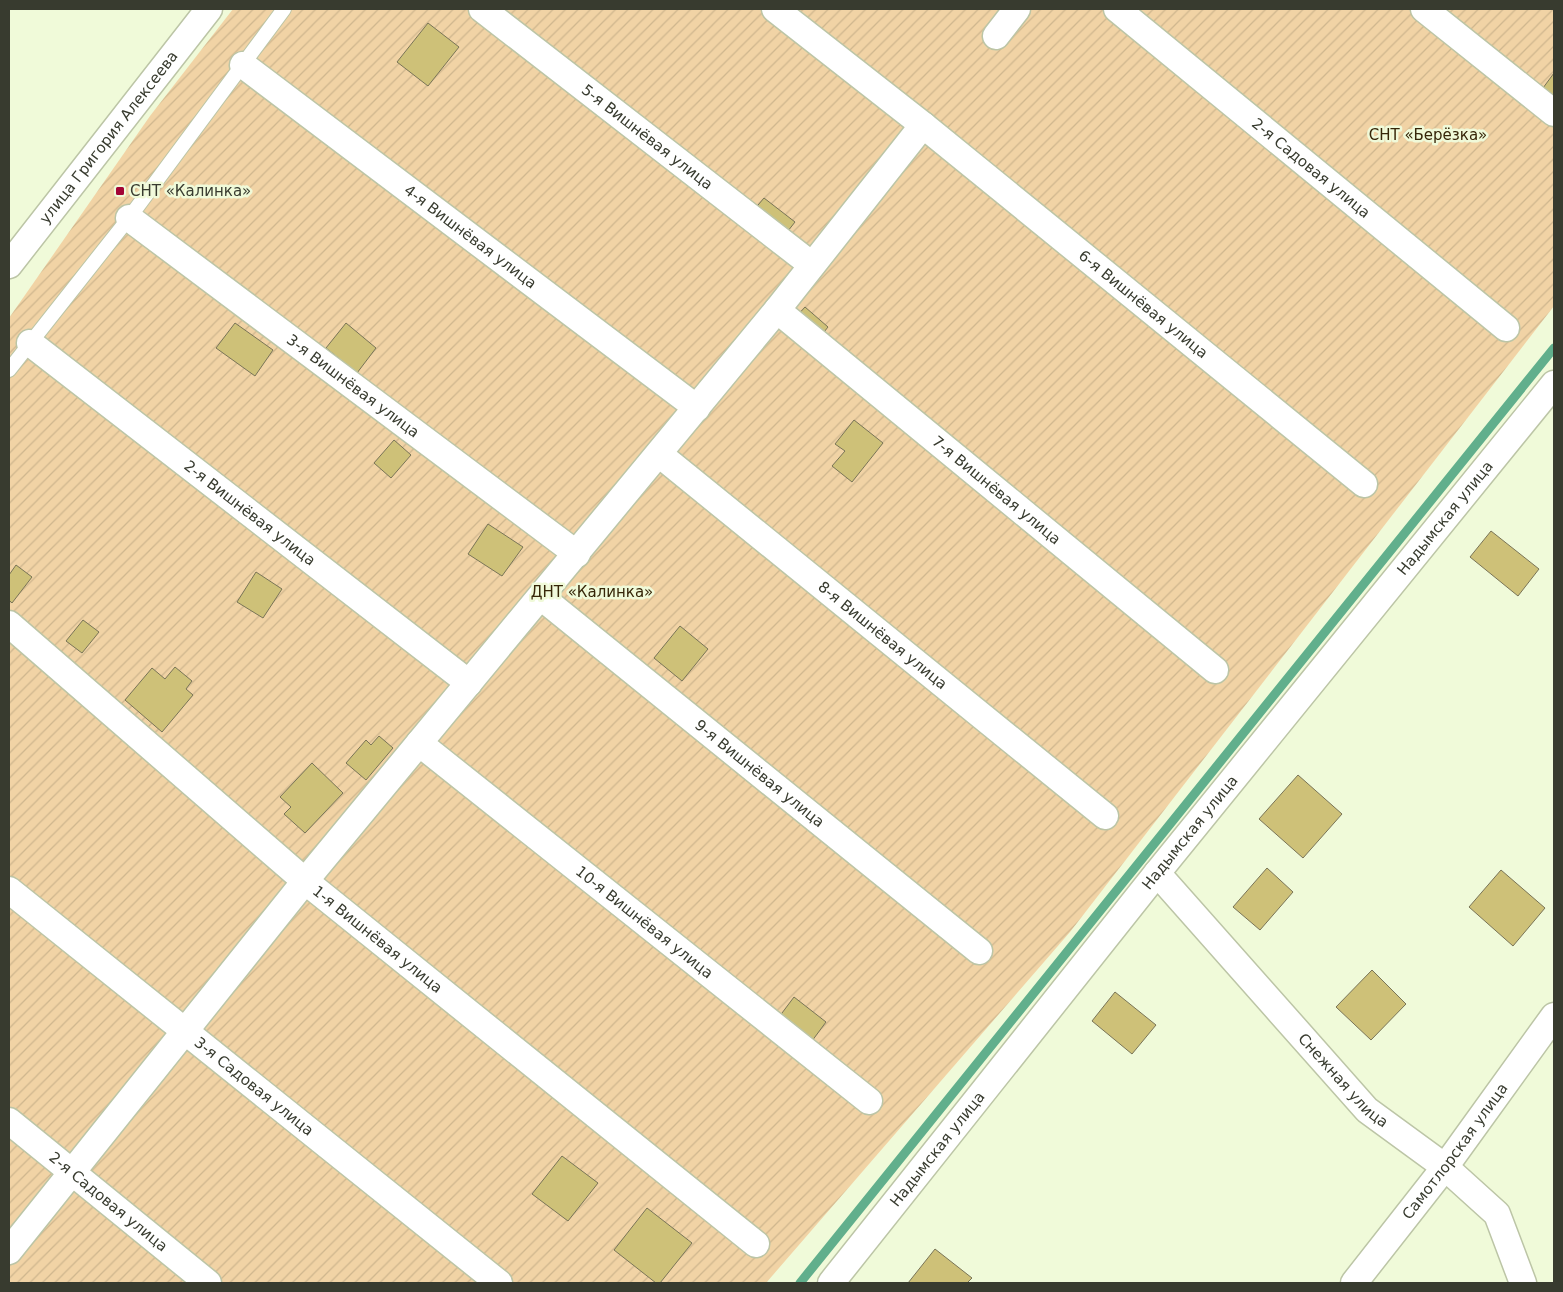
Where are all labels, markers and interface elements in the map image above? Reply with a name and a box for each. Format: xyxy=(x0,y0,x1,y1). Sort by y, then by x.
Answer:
street label: улица Григория Алексеева xyxy=(36,47,182,227)
street label: 5-я Вишнёвая улица xyxy=(578,81,716,194)
street label: 2-я Садовая улица xyxy=(1248,114,1374,222)
park label: СНТ «Берёзка» xyxy=(1369,126,1487,144)
street label: 4-я Вишнёвая улица xyxy=(401,181,540,293)
place label: СНТ «Калинка» xyxy=(130,182,251,200)
marker: СНТ «Калинка» xyxy=(114,185,126,197)
street label: 6-я Вишнёвая улица xyxy=(1075,246,1211,362)
street label: 3-я Вишнёвая улица xyxy=(283,330,423,442)
street label: 7-я Вишнёвая улица xyxy=(928,432,1064,548)
street label: 2-я Вишнёвая улица xyxy=(181,457,319,570)
street label: Надымская улица xyxy=(1393,457,1497,579)
street label: 8-я Вишнёвая улица xyxy=(814,578,951,693)
park label: ДНТ «Калинка» xyxy=(531,583,653,601)
street label: 9-я Вишнёвая улица xyxy=(691,716,828,831)
street label: Надымская улица xyxy=(1138,772,1242,893)
street label: 10-я Вишнёвая улица xyxy=(572,862,717,982)
street label: 1-я Вишнёвая улица xyxy=(309,882,446,997)
street label: Снежная улица xyxy=(1294,1030,1392,1131)
street label: 3-я Садовая улица xyxy=(191,1033,317,1140)
street label: Самотлорская улица xyxy=(1398,1080,1512,1223)
street label: Надымская улица xyxy=(886,1088,989,1210)
street label: 2-я Садовая улица xyxy=(45,1148,171,1255)

